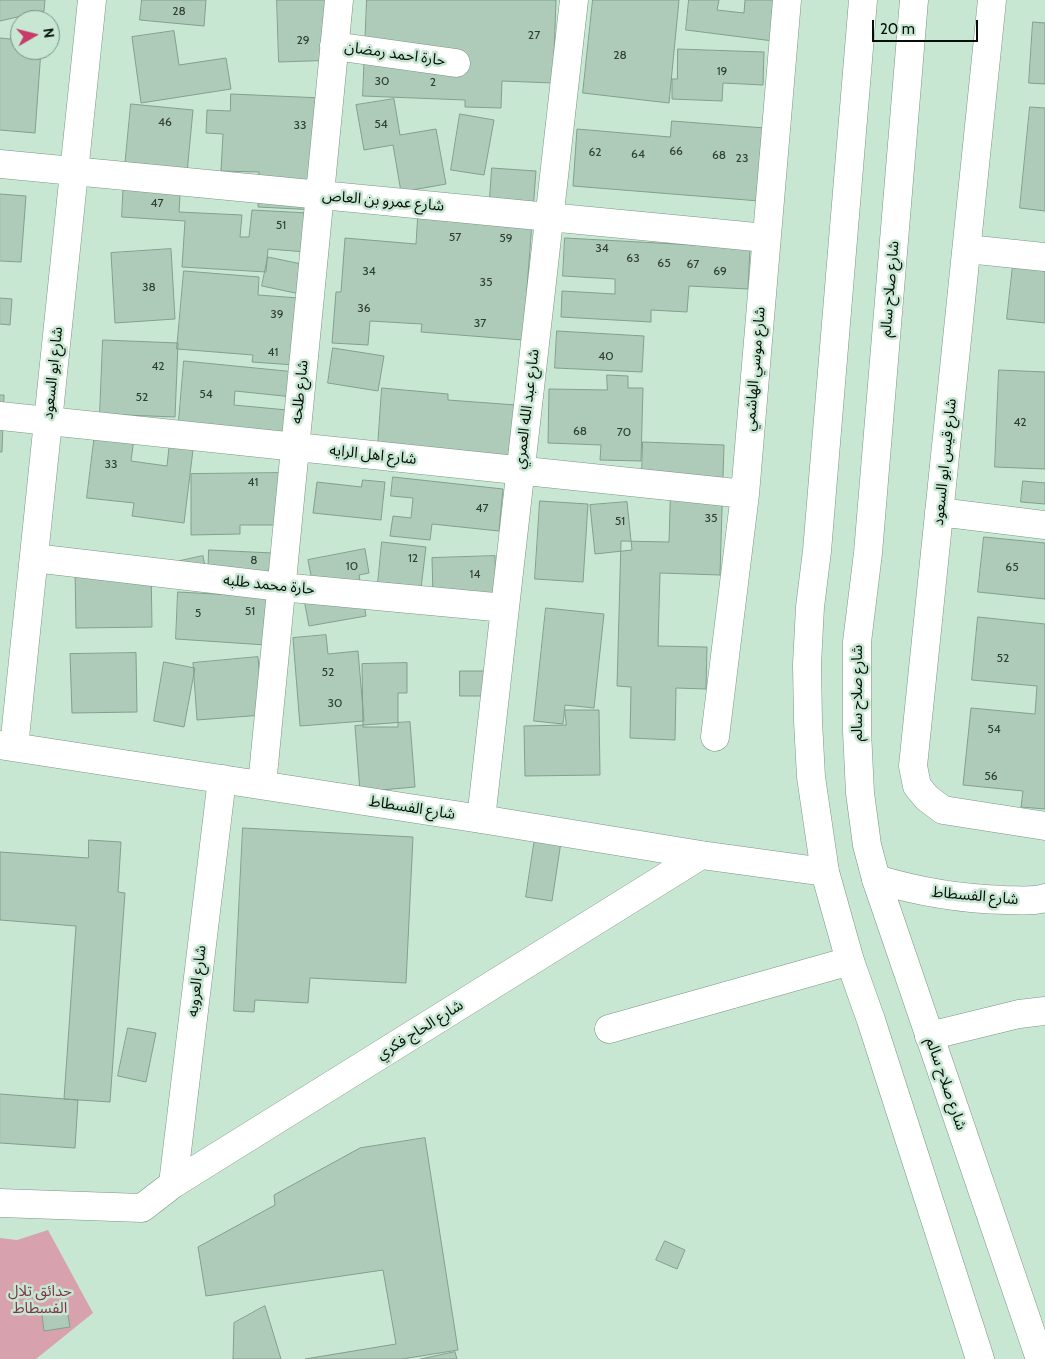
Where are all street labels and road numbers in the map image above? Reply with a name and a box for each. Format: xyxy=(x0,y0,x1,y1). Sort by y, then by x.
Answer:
street label: حارة احمد رمضان xyxy=(343,38,447,70)
street label: شارع عمرو بن العاص xyxy=(321,187,445,215)
street label: شارع صلاح سالم xyxy=(877,240,903,338)
street label: شارع موسي الهاشمي xyxy=(741,306,769,432)
street label: شارع ابو السعود xyxy=(39,326,67,420)
street label: شارع عبد الله العمري xyxy=(511,348,543,470)
street label: شارع طلحه xyxy=(288,359,312,425)
street label: شارع قيس ابو السعود xyxy=(929,398,961,526)
street label: شارع اهل الرايه xyxy=(329,441,417,469)
street label: حارة محمد طلبه xyxy=(222,571,316,599)
street label: شارع صلاح سالم xyxy=(849,645,867,741)
street label: شارع الفسطاط xyxy=(368,792,456,824)
street label: شارع الفسطاط xyxy=(931,883,1019,909)
street label: شارع العروبه xyxy=(184,944,210,1018)
street label: شارع الحاج فكري xyxy=(373,996,467,1064)
street label: شارع صلاح سالم xyxy=(922,1035,970,1133)

